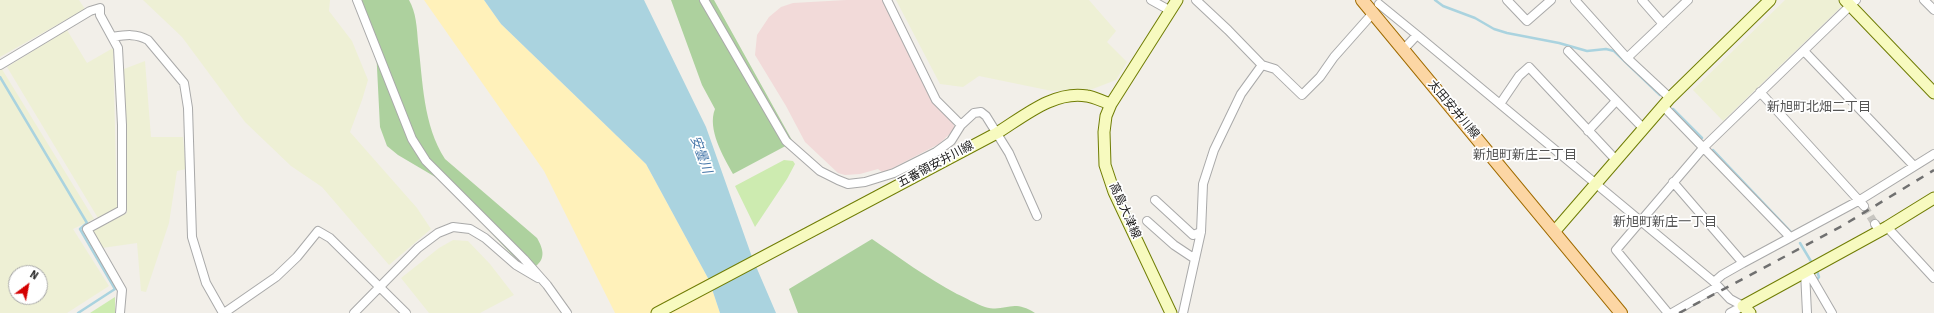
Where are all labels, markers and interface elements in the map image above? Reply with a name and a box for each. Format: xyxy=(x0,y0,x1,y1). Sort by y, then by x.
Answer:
street label: 太田安井川線 xyxy=(1424,78,1482,142)
district label: 新旭町北畑二丁目 xyxy=(1767,100,1871,116)
water label: 安曇川 xyxy=(686,134,714,176)
street label: 五番領安井川線 xyxy=(896,139,976,191)
district label: 新旭町新庄二丁目 xyxy=(1473,148,1577,164)
street label: 高島大津線 xyxy=(1105,181,1143,241)
district label: 新旭町新庄一丁目 xyxy=(1613,215,1717,231)
north arrow xyxy=(8,265,48,305)
text: N xyxy=(27,267,41,284)

